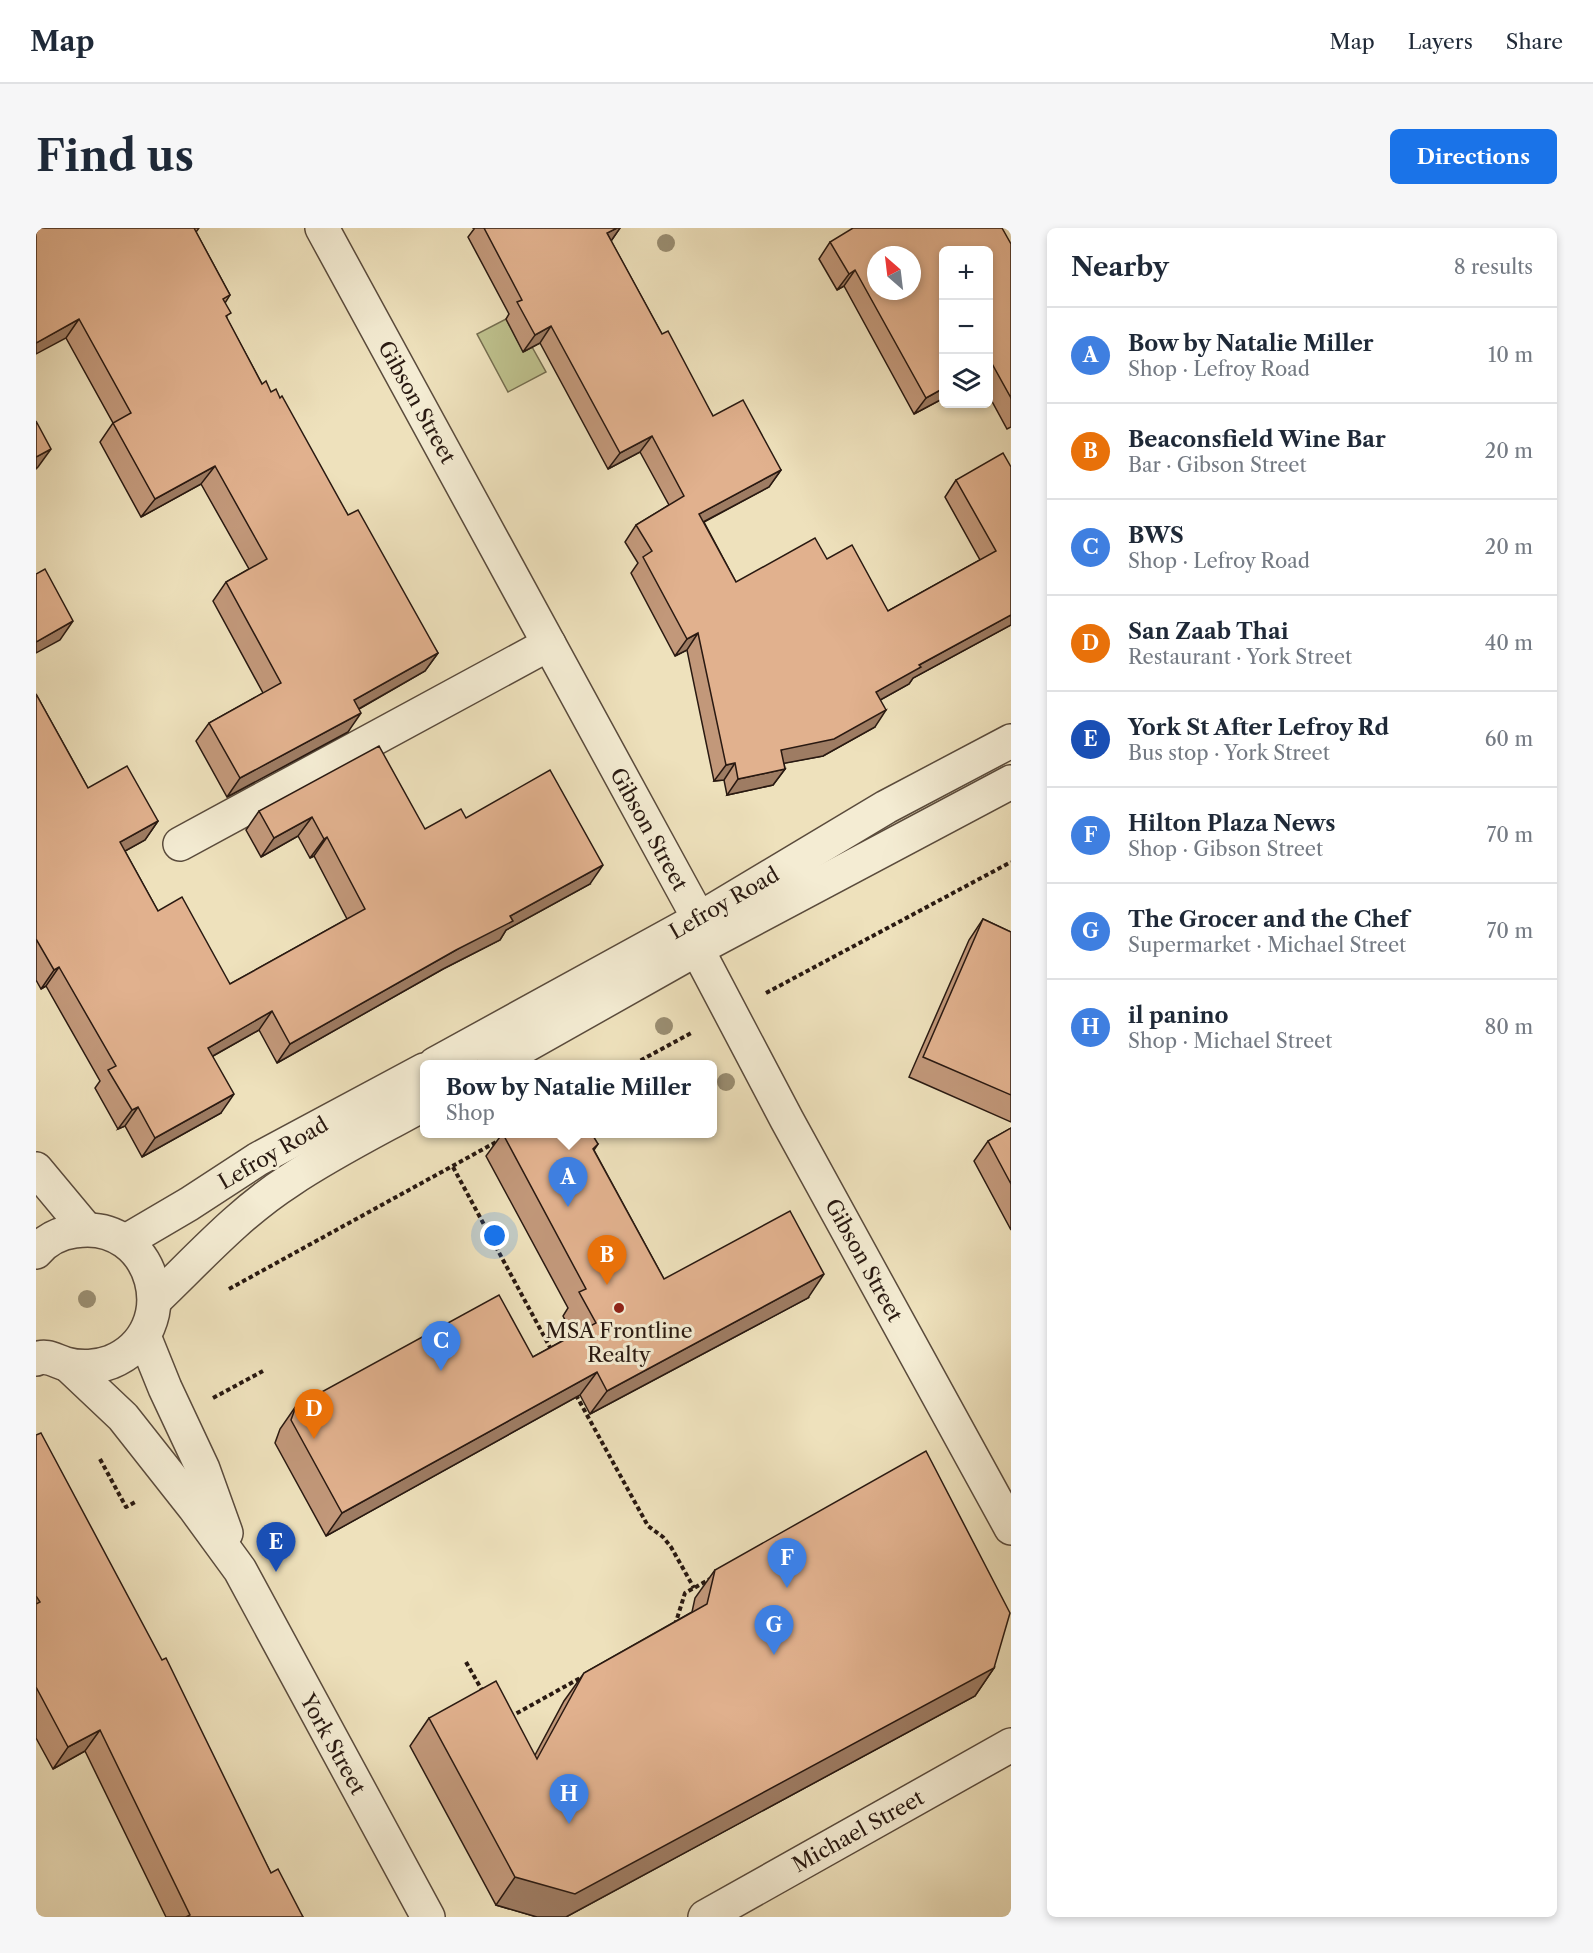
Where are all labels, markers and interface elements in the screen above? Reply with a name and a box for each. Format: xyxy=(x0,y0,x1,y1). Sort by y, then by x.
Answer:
text: Map xyxy=(30,24,94,58)
text: Map xyxy=(1330,29,1375,54)
text: Layers xyxy=(1408,29,1473,54)
text: Share xyxy=(1506,29,1563,54)
button: Directions xyxy=(1390,129,1557,184)
text: Find us xyxy=(36,130,194,182)
north arrow xyxy=(867,246,921,300)
map controls xyxy=(939,246,993,408)
button: + xyxy=(939,246,993,300)
text: Nearby xyxy=(1071,251,1169,283)
text: 8 results xyxy=(1454,255,1533,279)
button: − xyxy=(939,300,993,354)
text: Bow by Natalie Miller xyxy=(1128,330,1374,357)
street label: Gibson Street xyxy=(373,336,461,468)
text: A xyxy=(1083,343,1098,367)
text: 10 m xyxy=(1488,343,1533,367)
button: layers xyxy=(939,354,993,408)
text: Shop · Lefroy Road xyxy=(1128,357,1310,381)
text: Beaconsfield Wine Bar xyxy=(1128,426,1386,453)
text: B xyxy=(1083,439,1098,463)
text: 20 m xyxy=(1485,439,1533,463)
text: Bar · Gibson Street xyxy=(1128,453,1307,477)
text: BWS xyxy=(1128,522,1184,549)
text: C xyxy=(1082,535,1099,559)
text: 20 m xyxy=(1485,535,1533,559)
text: Shop · Lefroy Road xyxy=(1128,549,1310,573)
text: San Zaab Thai xyxy=(1128,618,1289,645)
text: D xyxy=(1082,631,1099,655)
text: 40 m xyxy=(1485,631,1533,655)
text: Restaurant · York Street xyxy=(1128,645,1352,669)
text: York St After Lefroy Rd xyxy=(1128,714,1389,741)
text: E xyxy=(1083,727,1098,751)
text: 60 m xyxy=(1485,727,1533,751)
text: Bus stop · York Street xyxy=(1128,741,1330,765)
street label: Gibson Street xyxy=(605,763,693,895)
text: Hilton Plaza News xyxy=(1128,810,1335,837)
text: F xyxy=(1084,823,1097,847)
text: 70 m xyxy=(1487,823,1533,847)
text: Shop · Gibson Street xyxy=(1128,837,1323,861)
street label: Lefroy Road xyxy=(665,861,783,944)
text: The Grocer and the Chef xyxy=(1128,906,1409,933)
text: G xyxy=(1082,919,1099,943)
text: 70 m xyxy=(1487,919,1533,943)
text: Supermarket · Michael Street xyxy=(1128,933,1406,957)
text: il panino xyxy=(1128,1002,1229,1029)
text: H xyxy=(1081,1015,1100,1039)
text: 80 m xyxy=(1485,1015,1533,1039)
text: Shop · Michael Street xyxy=(1128,1029,1332,1053)
popup xyxy=(420,1060,717,1138)
text: Bow by Natalie Miller xyxy=(446,1074,691,1101)
text: Shop xyxy=(446,1101,495,1125)
street label: Lefroy Road xyxy=(214,1111,332,1194)
pin: A xyxy=(548,1158,588,1207)
street label: Gibson Street xyxy=(820,1194,908,1326)
your location xyxy=(480,1221,509,1250)
pin: B xyxy=(588,1236,626,1285)
marker: MSA Frontline Realty xyxy=(612,1301,626,1315)
place label: MSA Frontline Realty xyxy=(546,1318,692,1367)
pin: C xyxy=(422,1322,460,1371)
pin: D xyxy=(294,1390,334,1439)
pin: E xyxy=(256,1522,296,1572)
pin: F xyxy=(768,1538,807,1588)
pin: G xyxy=(754,1606,794,1655)
street label: York Street xyxy=(295,1689,371,1799)
pin: H xyxy=(550,1774,588,1824)
street label: Michael Street xyxy=(788,1784,928,1877)

